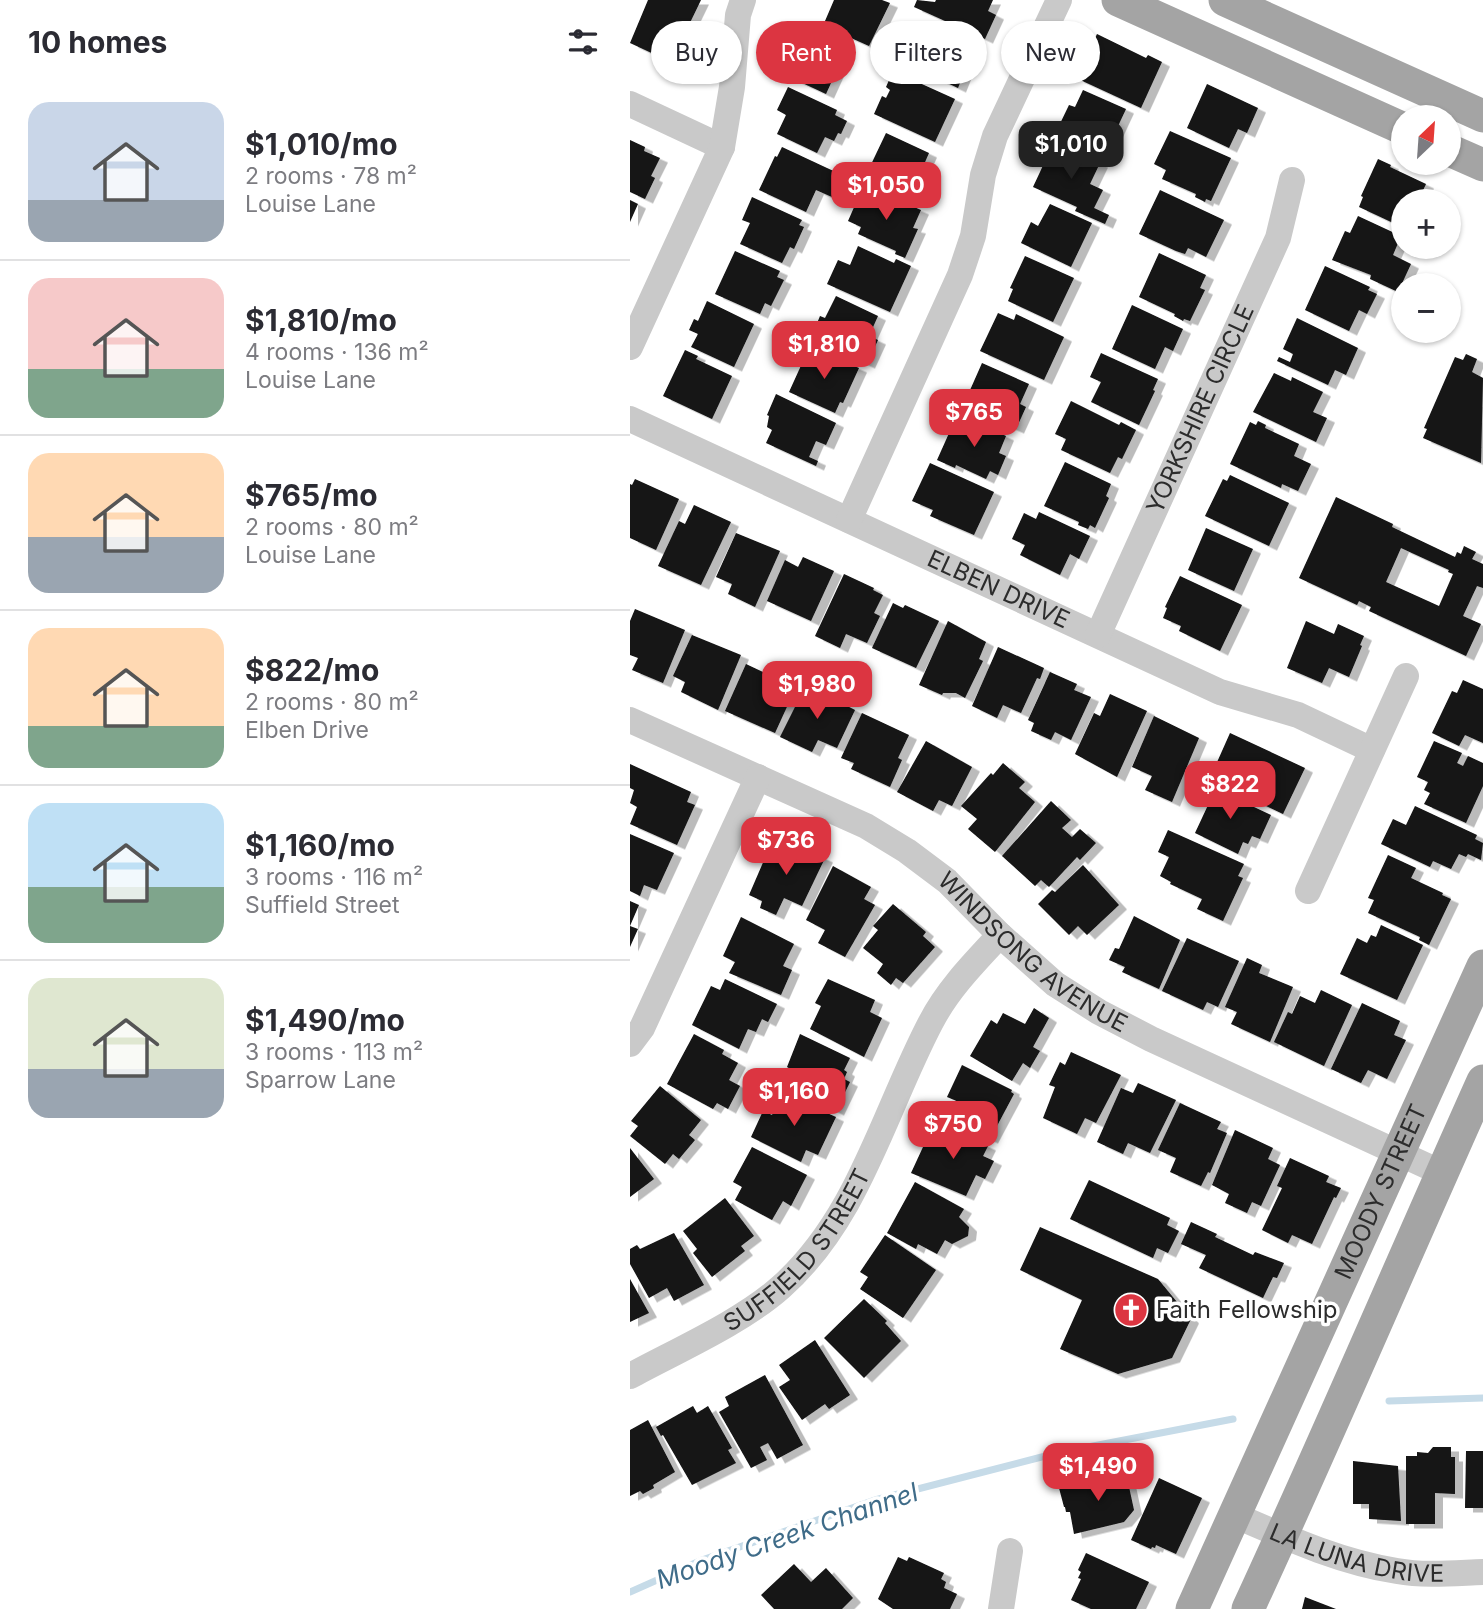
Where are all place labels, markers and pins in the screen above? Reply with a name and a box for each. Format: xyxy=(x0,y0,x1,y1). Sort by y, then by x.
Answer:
pin: $1,010 xyxy=(1014,122,1128,181)
pin: $1,050 xyxy=(829,162,943,222)
pin: $1,810 xyxy=(767,322,881,381)
pin: $765 xyxy=(933,390,1015,449)
pin: $1,980 xyxy=(760,662,874,721)
pin: $822 xyxy=(1189,762,1271,821)
pin: $736 xyxy=(745,818,827,877)
pin: $1,160 xyxy=(737,1068,851,1128)
pin: $750 xyxy=(912,1102,994,1161)
church icon: Faith Fellowship xyxy=(1112,1291,1150,1329)
place label: Faith Fellowship xyxy=(1156,1295,1337,1324)
pin: $1,490 xyxy=(1041,1444,1155,1503)

